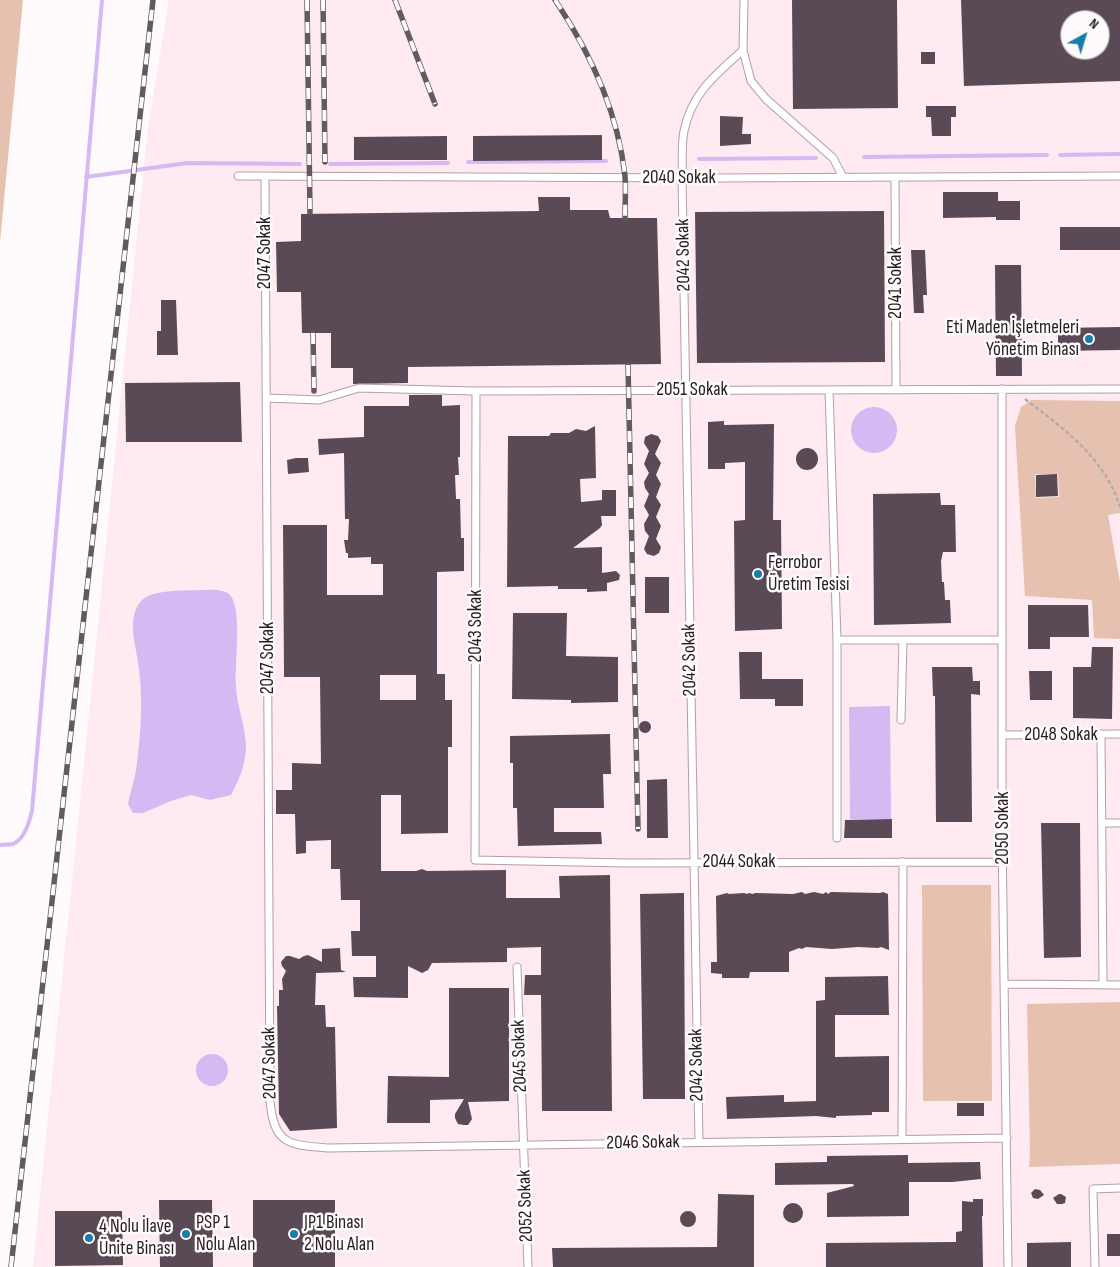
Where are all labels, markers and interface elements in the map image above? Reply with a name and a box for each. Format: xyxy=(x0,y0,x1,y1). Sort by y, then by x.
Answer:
north arrow xyxy=(1060,10,1110,60)
text: N xyxy=(1086,15,1102,33)
street label: 2040 Sokak xyxy=(642,167,716,189)
street label: 2047 Sokak xyxy=(254,217,276,289)
street label: 2042 Sokak xyxy=(672,218,696,292)
street label: 2041 Sokak xyxy=(885,247,907,319)
place label: Eti Maden İşletmeleri Yönetim Binası xyxy=(946,317,1079,361)
marker: Eti Maden İşletmeleri Yönetim Binası xyxy=(1083,333,1095,345)
street label: 2051 Sokak xyxy=(656,379,728,401)
place label: Ferrobor Üretim Tesisi xyxy=(768,552,849,596)
marker: Ferrobor Üretim Tesisi xyxy=(752,568,764,580)
street label: 2043 Sokak xyxy=(465,589,487,663)
street label: 2047 Sokak xyxy=(257,622,279,694)
street label: 2042 Sokak xyxy=(678,623,702,697)
street label: 2048 Sokak xyxy=(1024,724,1098,746)
street label: 2050 Sokak xyxy=(992,791,1014,865)
street label: 2044 Sokak xyxy=(702,851,776,873)
street label: 2045 Sokak xyxy=(507,1019,533,1093)
street label: 2047 Sokak xyxy=(258,1027,282,1099)
street label: 2042 Sokak xyxy=(685,1028,709,1102)
street label: 2046 Sokak xyxy=(606,1131,680,1155)
street label: 2052 Sokak xyxy=(513,1169,539,1243)
place label: PSP 1 Nolu Alan xyxy=(196,1212,255,1256)
place label: JP1 Binası 2 Nolu Alan xyxy=(304,1212,374,1256)
place label: 4 Nolu İlave Ünite Binası xyxy=(99,1216,174,1260)
marker: PSP 1 Nolu Alan xyxy=(180,1228,192,1240)
marker: JP1 Binası 2 Nolu Alan xyxy=(288,1228,300,1240)
marker: 4 Nolu İlave Ünite Binası xyxy=(83,1232,95,1244)

